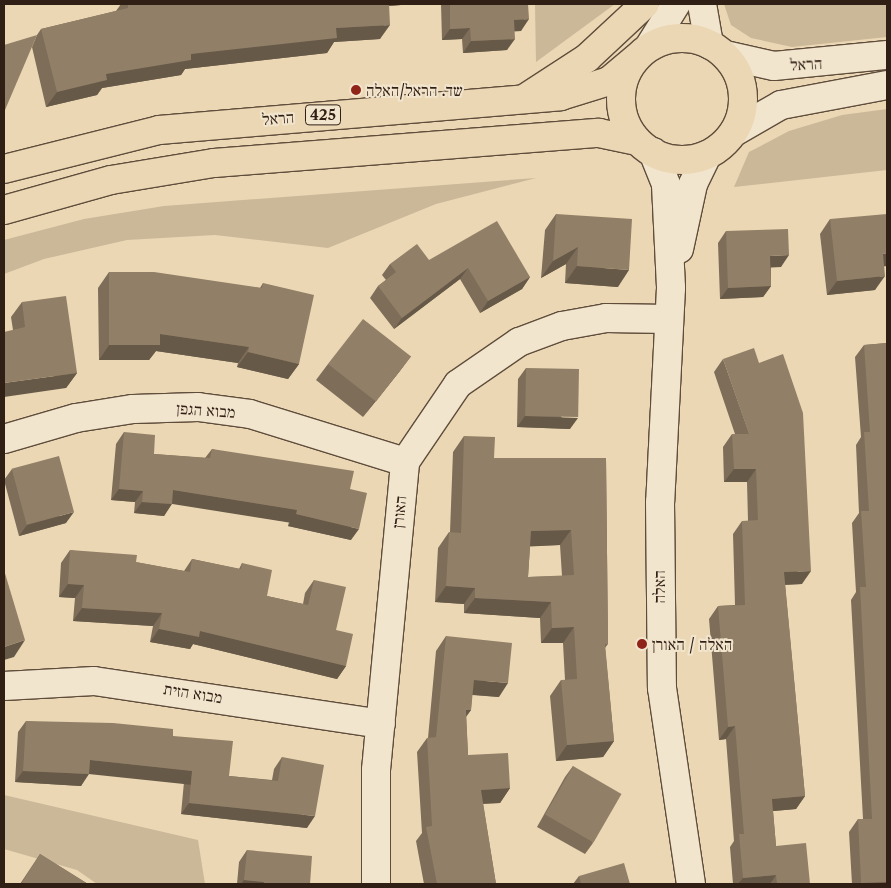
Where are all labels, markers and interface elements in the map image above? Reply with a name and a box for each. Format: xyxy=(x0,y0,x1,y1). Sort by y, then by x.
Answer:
street label: הראל xyxy=(789,54,823,74)
place label: שד. הראל/האלה xyxy=(366,80,463,100)
marker: שד. הראל/האלה xyxy=(350,84,362,96)
road number: 425 xyxy=(304,102,342,128)
street label: הראל xyxy=(261,107,295,129)
street label: מבוא הגפן xyxy=(176,398,236,422)
street label: האורן xyxy=(388,495,410,529)
street label: האלה xyxy=(649,570,669,604)
place label: האלה / האורן xyxy=(652,634,732,654)
marker: האלה / האורן xyxy=(636,638,648,650)
street label: מבוא הזית xyxy=(162,679,224,707)

